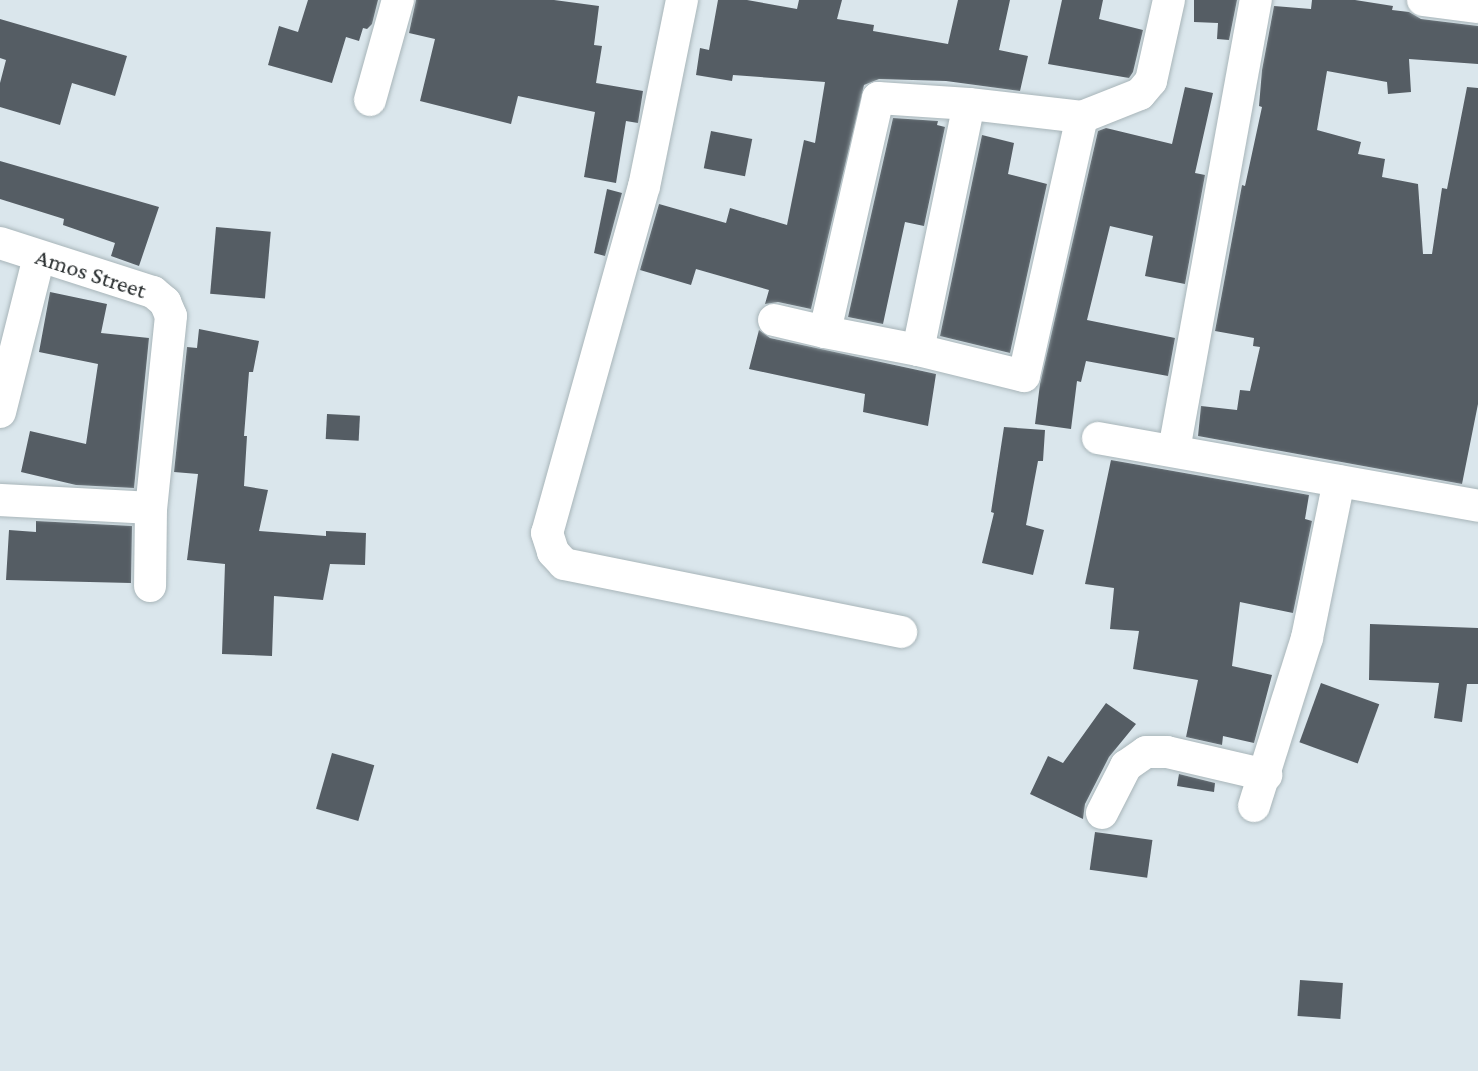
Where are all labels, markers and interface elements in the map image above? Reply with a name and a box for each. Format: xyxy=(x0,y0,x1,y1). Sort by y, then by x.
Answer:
street label: Amos Street xyxy=(32,242,150,304)

